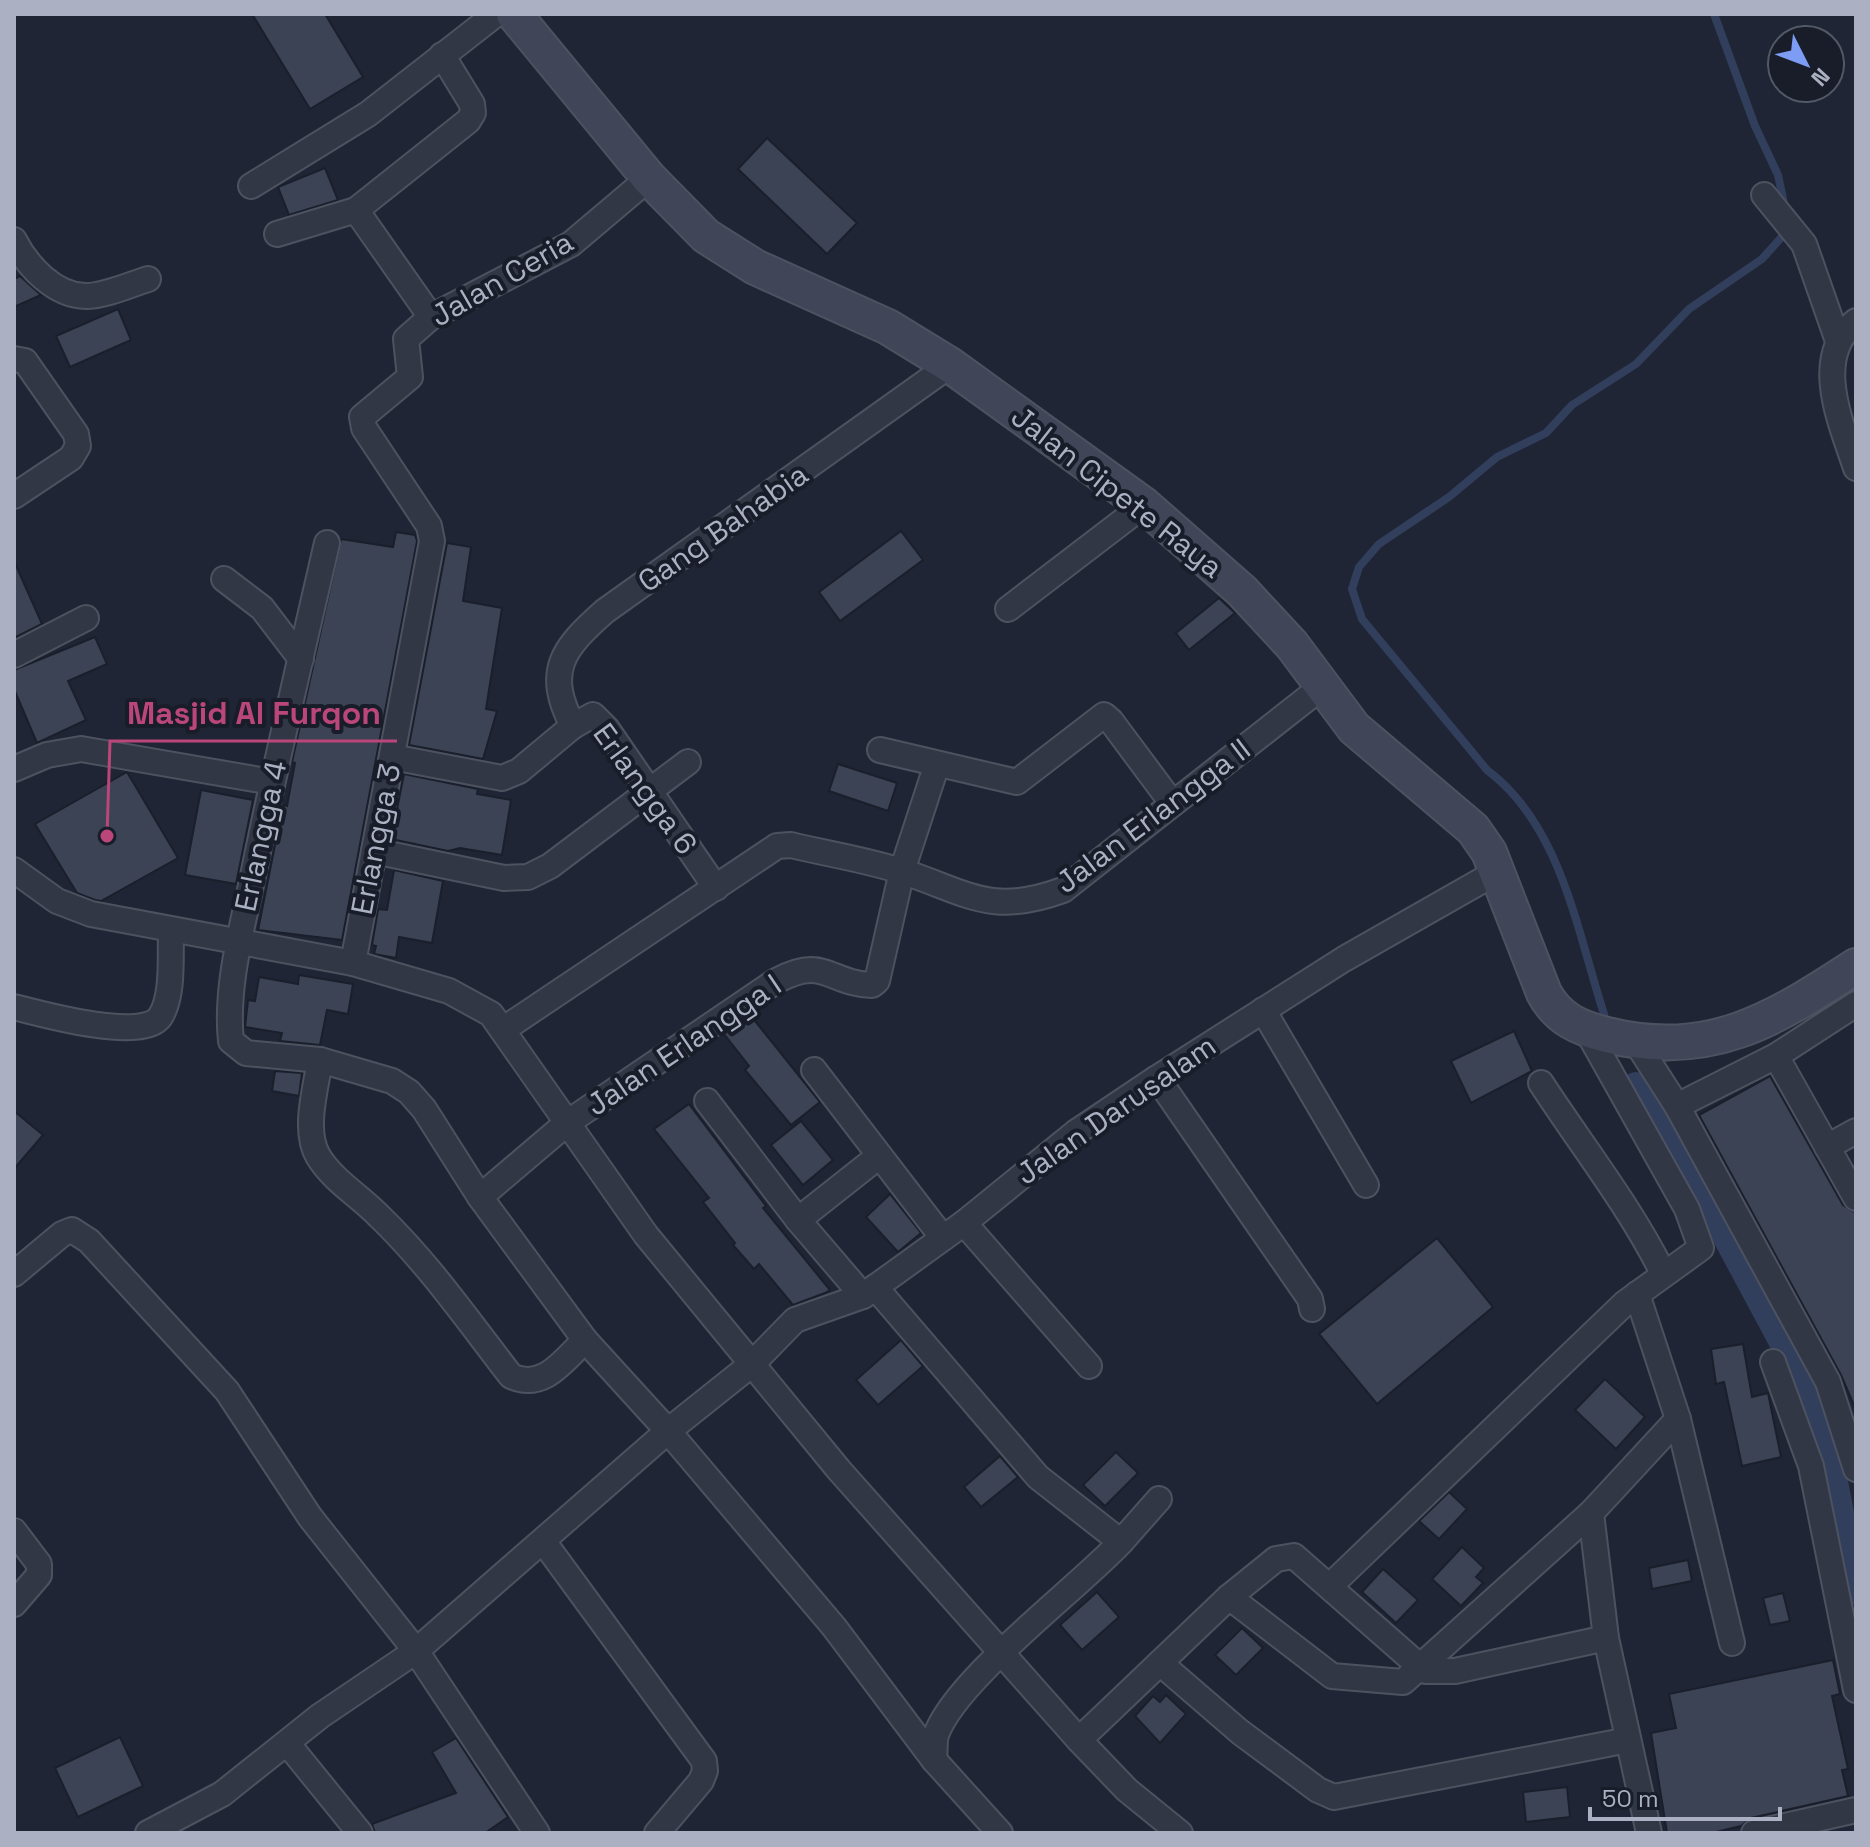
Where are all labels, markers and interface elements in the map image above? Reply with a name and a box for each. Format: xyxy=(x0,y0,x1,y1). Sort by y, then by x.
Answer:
north arrow xyxy=(1766,24,1846,104)
text: N xyxy=(1806,63,1836,92)
street label: Jalan Ceria xyxy=(424,222,580,335)
street label: Jalan Cipete Raya xyxy=(1004,397,1231,586)
street label: Gang Bahabia xyxy=(630,455,815,601)
callout: Masjid Al Furqon xyxy=(110,685,397,741)
text: Masjid Al Furqon xyxy=(127,693,381,733)
street label: Erlangga 6 xyxy=(585,715,706,862)
street label: Jalan Erlangga II xyxy=(1047,730,1258,902)
street label: Erlangga 4 xyxy=(225,757,296,915)
street label: Erlangga 3 xyxy=(342,760,409,918)
street label: Jalan Erlangga I xyxy=(579,965,789,1124)
street label: Jalan Darusalam xyxy=(1008,1026,1223,1193)
scale bar xyxy=(1590,1771,1780,1821)
text: 50 m xyxy=(1602,1783,1659,1814)

